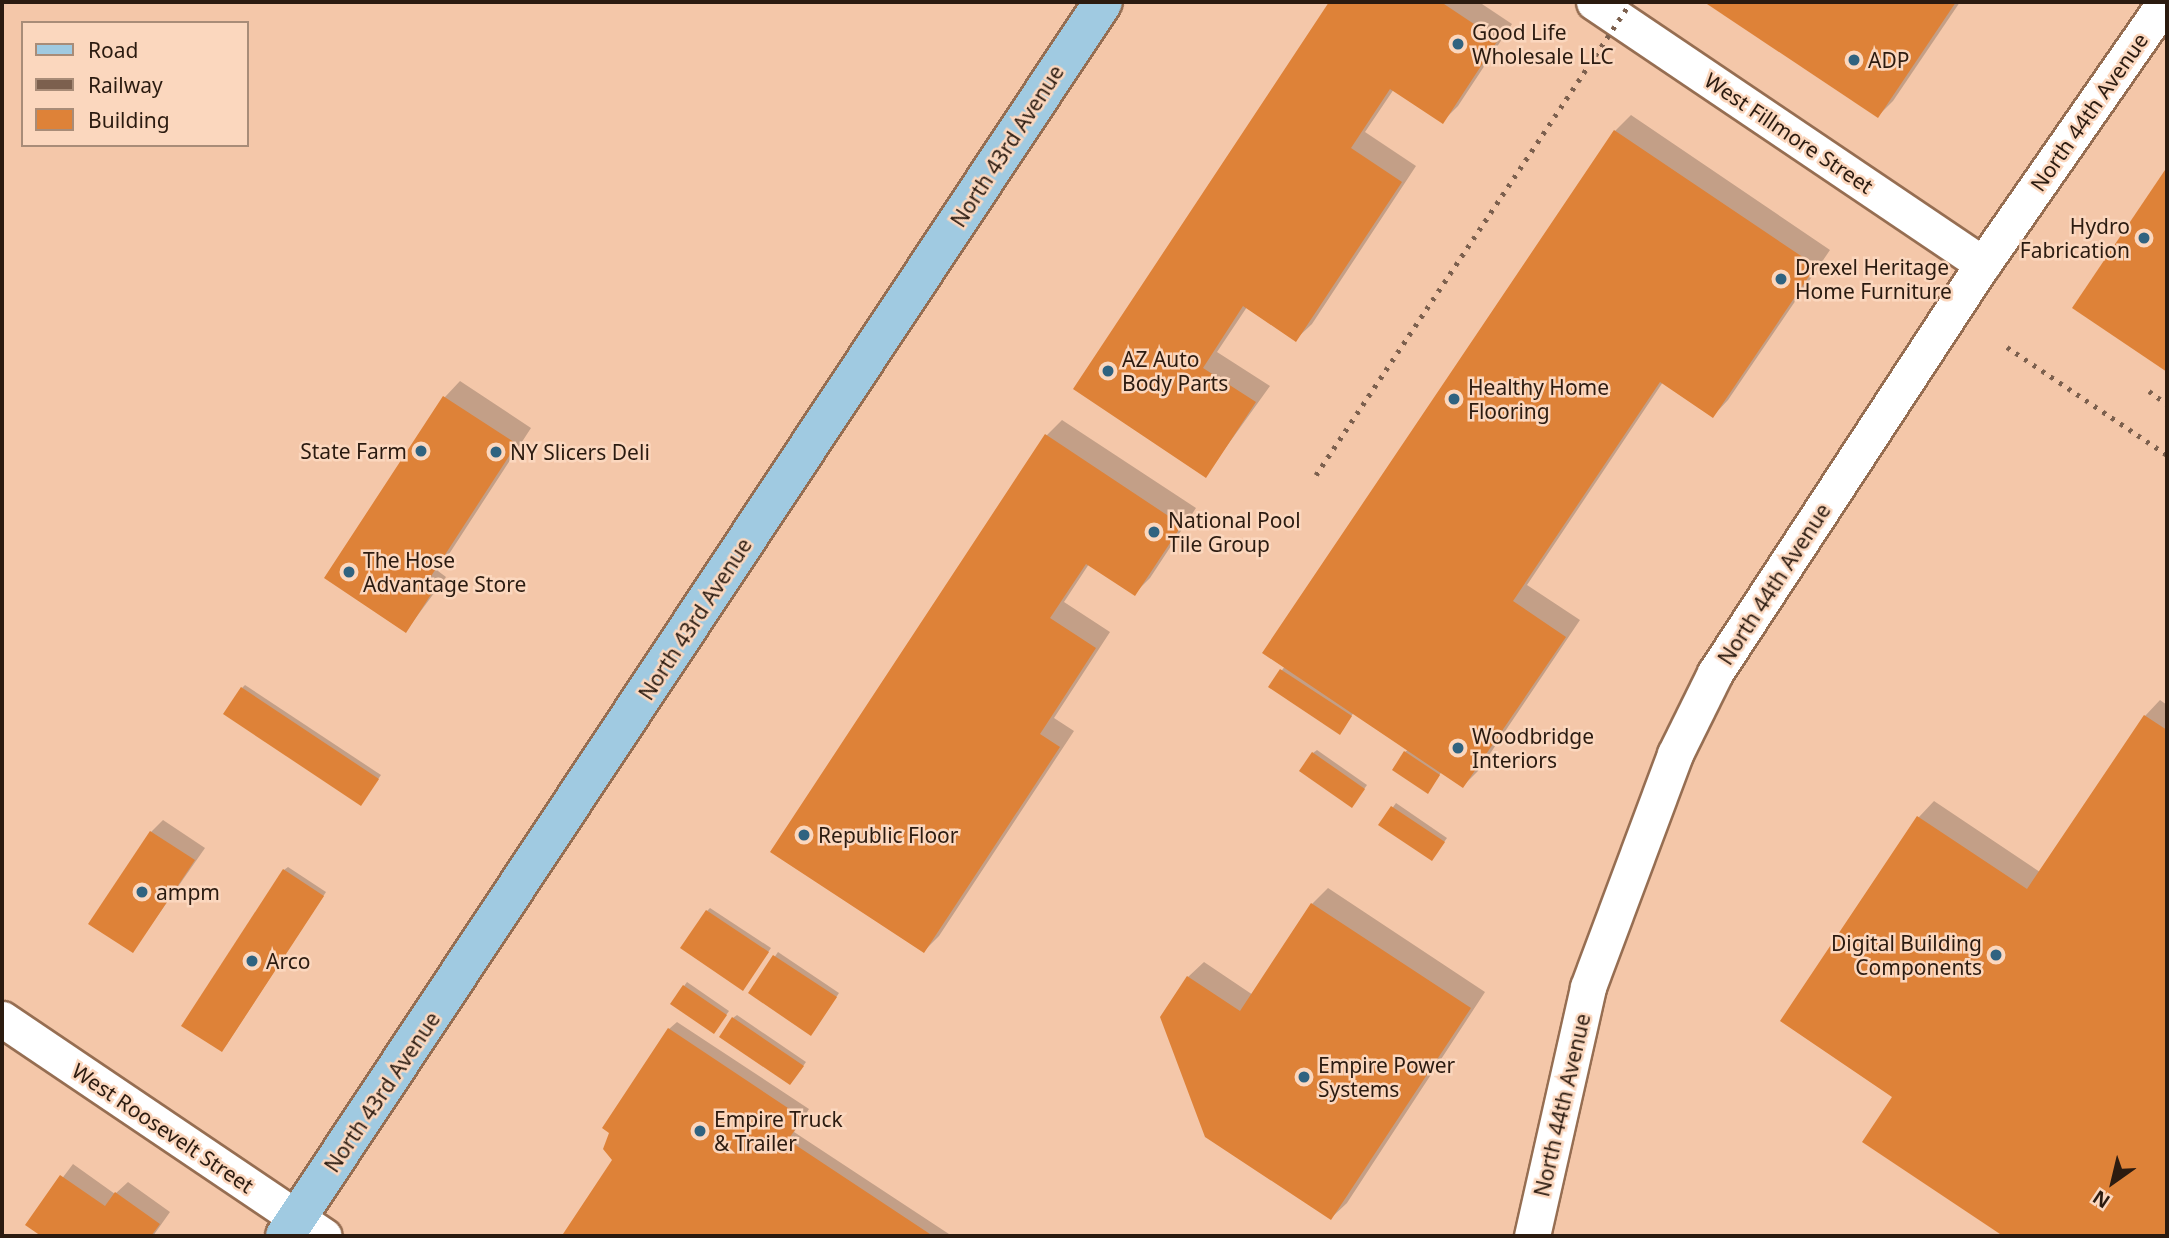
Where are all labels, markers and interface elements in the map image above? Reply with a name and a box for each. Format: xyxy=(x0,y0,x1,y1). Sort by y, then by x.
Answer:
place label: Good Life Wholesale LLC xyxy=(1472,19,1614,69)
legend xyxy=(21,21,248,147)
street label: North 44th Avenue xyxy=(2025,28,2153,196)
text: Road xyxy=(88,36,138,64)
marker: Good Life Wholesale LLC xyxy=(1450,36,1466,52)
place label: ADP xyxy=(1868,47,1909,73)
marker: ADP xyxy=(1846,52,1862,68)
street label: North 43rd Avenue xyxy=(945,60,1069,232)
street label: West Fillmore Street xyxy=(1700,67,1878,199)
text: Railway xyxy=(88,71,163,99)
text: Building xyxy=(88,106,170,134)
place label: Hydro Fabrication xyxy=(2020,213,2130,263)
marker: Hydro Fabrication xyxy=(2136,230,2152,246)
place label: Drexel Heritage Home Furniture xyxy=(1795,254,1952,304)
marker: Drexel Heritage Home Furniture xyxy=(1773,271,1789,287)
place label: AZ Auto Body Parts xyxy=(1122,346,1228,396)
marker: AZ Auto Body Parts xyxy=(1100,363,1116,379)
place label: Healthy Home Flooring xyxy=(1468,374,1609,424)
marker: Healthy Home Flooring xyxy=(1446,391,1462,407)
place label: State Farm xyxy=(300,438,407,464)
place label: NY Slicers Deli xyxy=(510,439,650,465)
marker: State Farm xyxy=(413,443,429,459)
marker: NY Slicers Deli xyxy=(488,444,504,460)
street label: North 44th Avenue xyxy=(1712,499,1836,669)
place label: National Pool Tile Group xyxy=(1168,507,1301,557)
marker: National Pool Tile Group xyxy=(1146,524,1162,540)
street label: North 43rd Avenue xyxy=(633,533,757,705)
place label: The Hose Advantage Store xyxy=(363,547,526,597)
marker: The Hose Advantage Store xyxy=(341,564,357,580)
place label: Woodbridge Interiors xyxy=(1472,723,1594,773)
marker: Woodbridge Interiors xyxy=(1450,740,1466,756)
place label: Republic Floor xyxy=(818,822,958,848)
marker: Republic Floor xyxy=(796,827,812,843)
place label: ampm xyxy=(156,879,220,905)
marker: ampm xyxy=(134,884,150,900)
place label: Digital Building Components xyxy=(1831,930,1982,980)
marker: Digital Building Components xyxy=(1988,947,2004,963)
place label: Arco xyxy=(266,948,310,974)
marker: Arco xyxy=(244,953,260,969)
street label: North 43rd Avenue xyxy=(319,1007,445,1177)
street label: North 44th Avenue xyxy=(1529,1011,1595,1199)
place label: Empire Power Systems xyxy=(1318,1052,1455,1102)
street label: West Roosevelt Street xyxy=(67,1058,259,1198)
marker: Empire Power Systems xyxy=(1296,1069,1312,1085)
place label: Empire Truck & Trailer xyxy=(714,1106,843,1156)
marker: Empire Truck & Trailer xyxy=(692,1123,708,1139)
north arrow xyxy=(2078,1147,2148,1217)
text: N xyxy=(2088,1184,2115,1215)

